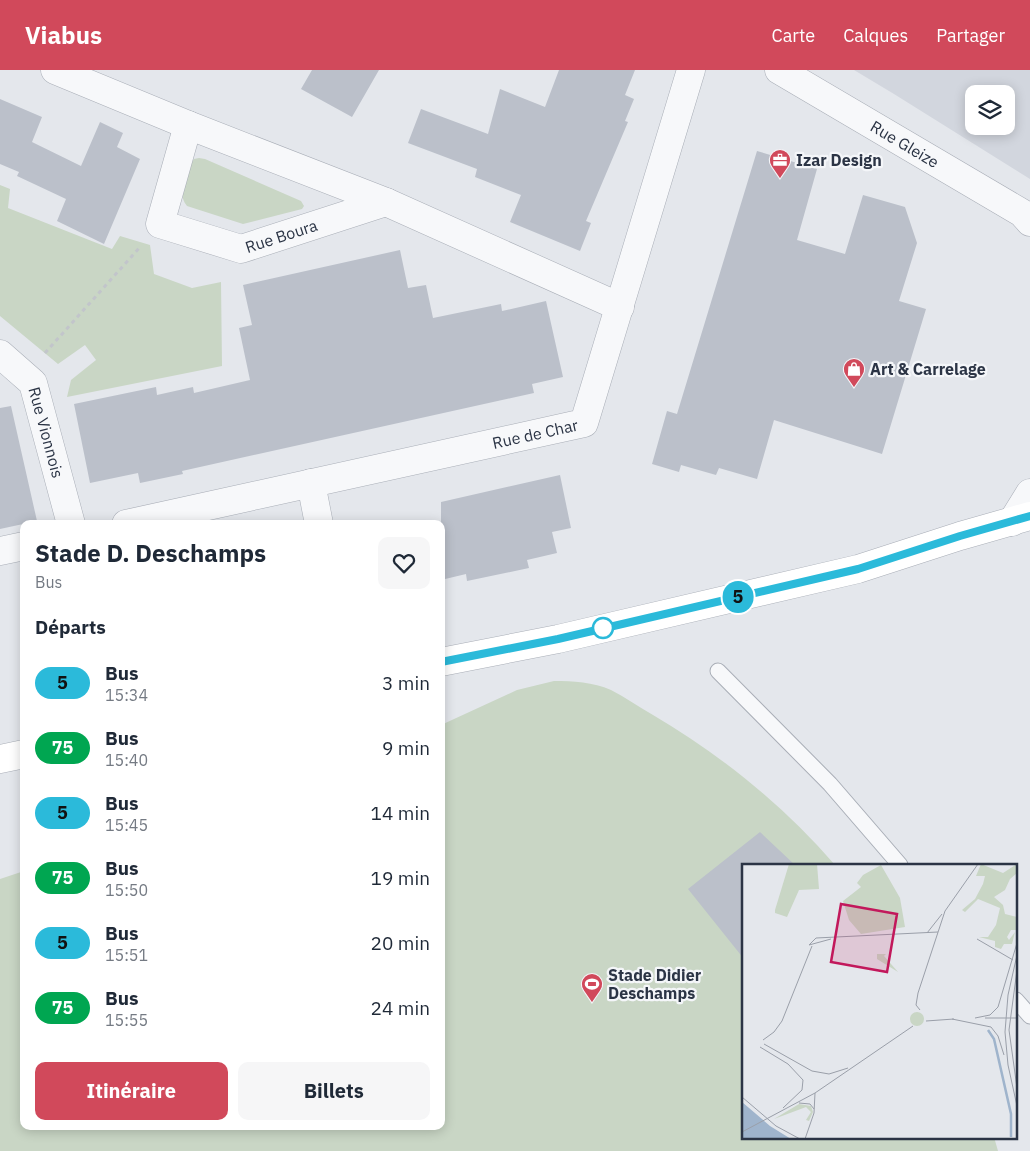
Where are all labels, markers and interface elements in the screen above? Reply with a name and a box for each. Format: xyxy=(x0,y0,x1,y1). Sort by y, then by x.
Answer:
text: Viabus xyxy=(25,19,102,51)
text: Carte xyxy=(772,24,815,47)
text: Calques xyxy=(843,24,908,47)
text: Partager xyxy=(936,24,1005,47)
map controls xyxy=(965,85,1015,135)
button: layers xyxy=(965,85,1015,135)
street label: Rue Gleize xyxy=(867,116,943,172)
office icon: Izar Design xyxy=(768,148,792,179)
place label: Izar Design xyxy=(796,150,882,170)
street label: Rue Boura xyxy=(243,215,320,257)
shop icon: Art & Carrelage xyxy=(842,357,866,388)
place label: Art & Carrelage xyxy=(870,359,986,379)
street label: Rue Vionnois xyxy=(24,385,68,480)
street label: Rue de Char xyxy=(490,415,580,453)
text: Stade D. Deschamps xyxy=(35,537,266,569)
button: heart xyxy=(378,537,430,589)
text: Bus xyxy=(35,572,62,592)
line badge: 5 xyxy=(722,581,754,613)
text: 5 xyxy=(733,585,743,608)
text: Départs xyxy=(35,615,106,639)
unlabelled marker xyxy=(592,617,614,639)
text: Bus xyxy=(105,661,139,685)
text: 5 xyxy=(57,671,68,694)
text: 3 min xyxy=(382,671,430,695)
text: 15:34 xyxy=(105,685,148,705)
text: Bus xyxy=(105,726,139,750)
text: 75 xyxy=(52,736,73,759)
text: 9 min xyxy=(382,736,430,760)
text: 15:40 xyxy=(105,750,148,770)
text: Bus xyxy=(105,791,139,815)
text: 5 xyxy=(57,801,68,824)
text: 14 min xyxy=(371,801,430,825)
text: 15:45 xyxy=(105,815,148,835)
text: Bus xyxy=(105,856,139,880)
inset map xyxy=(742,864,1018,1138)
text: 75 xyxy=(52,866,73,889)
text: 19 min xyxy=(371,866,430,890)
text: 15:50 xyxy=(105,880,148,900)
text: Bus xyxy=(105,921,139,945)
text: 5 xyxy=(57,931,68,954)
text: 20 min xyxy=(371,931,430,955)
text: 15:51 xyxy=(105,945,148,965)
place label: Stade Didier Deschamps xyxy=(608,965,702,1003)
sports icon: Stade Didier Deschamps xyxy=(580,972,604,1003)
text: Bus xyxy=(105,986,139,1010)
text: 75 xyxy=(52,996,73,1019)
text: 24 min xyxy=(371,996,430,1020)
text: 15:55 xyxy=(105,1010,148,1030)
button: Itinéraire xyxy=(35,1062,228,1120)
button: Billets xyxy=(238,1062,430,1120)

